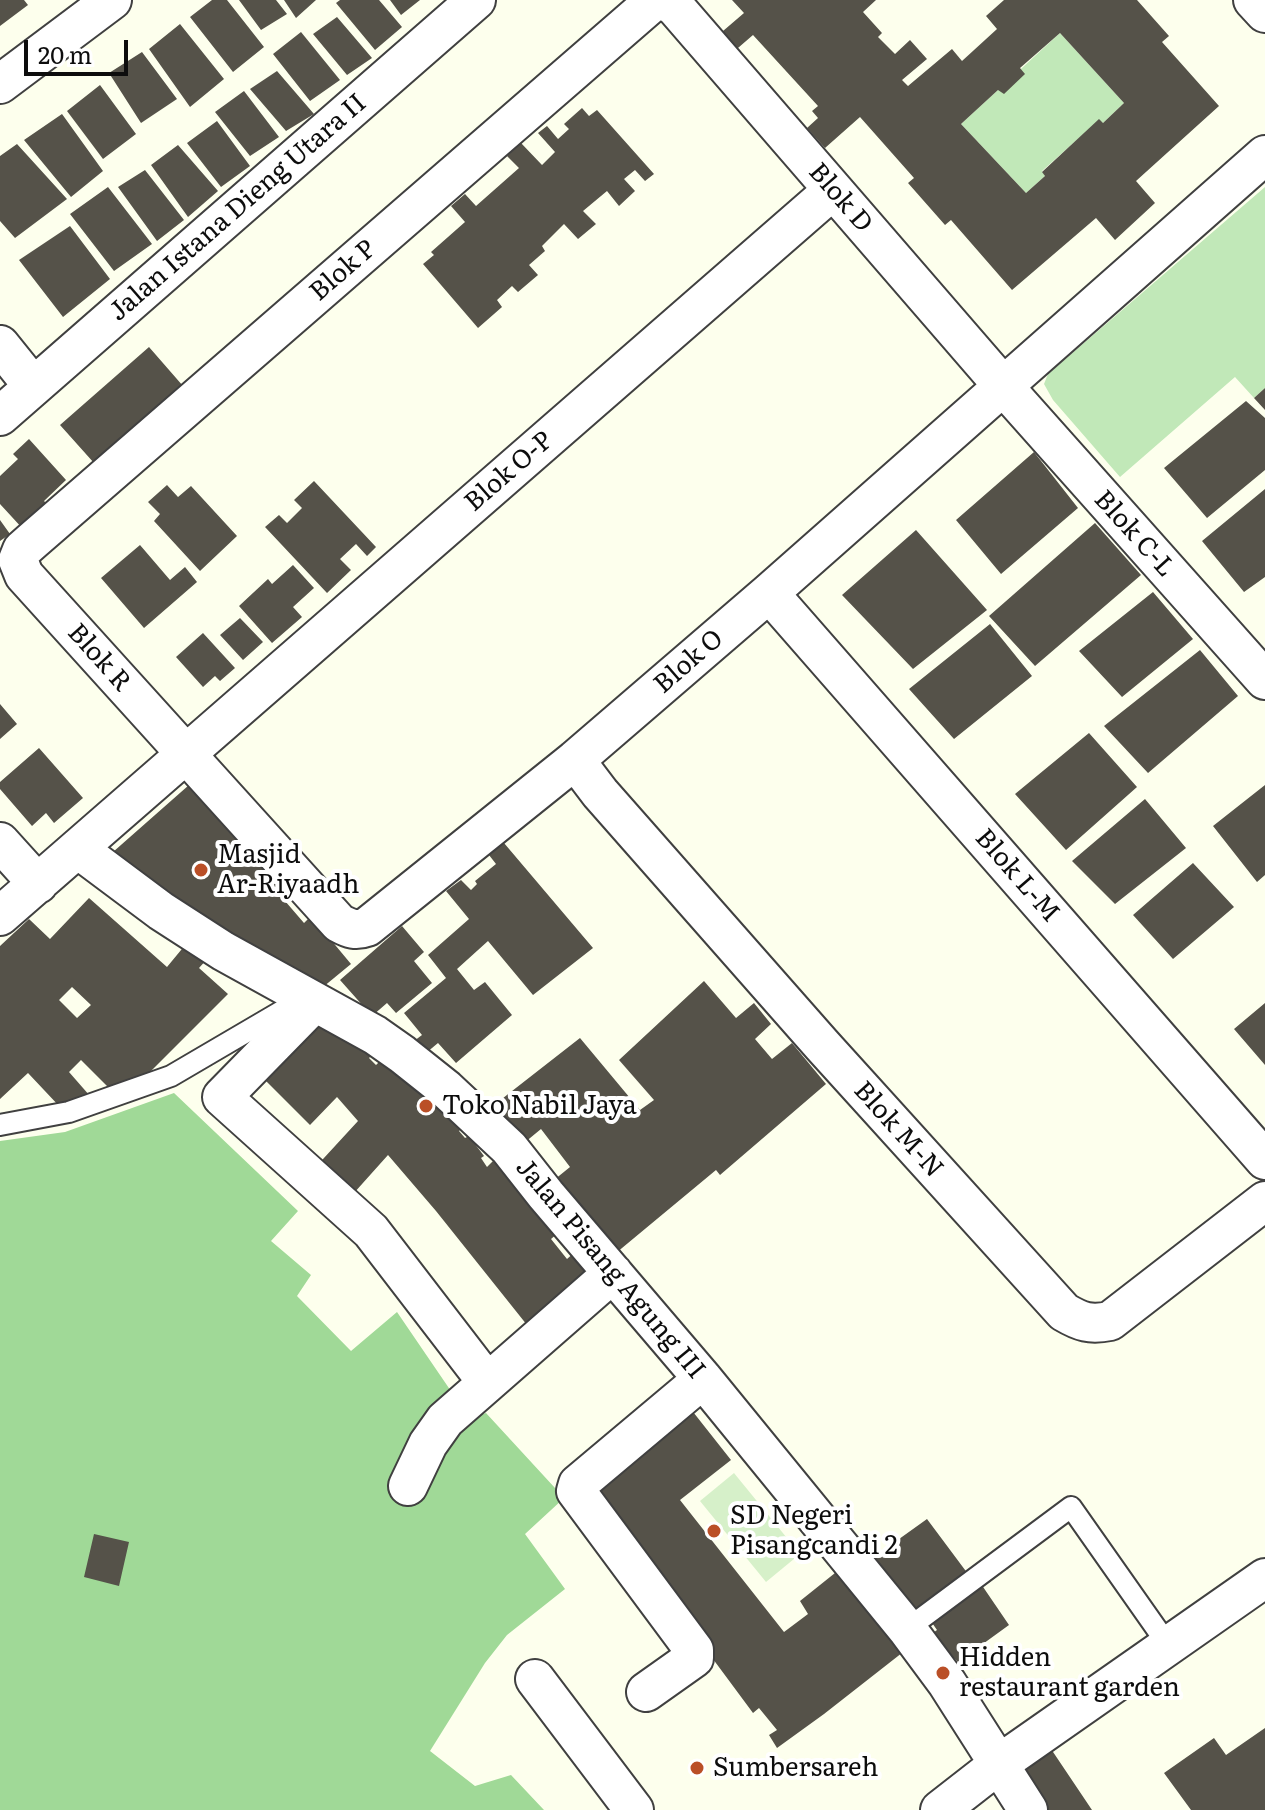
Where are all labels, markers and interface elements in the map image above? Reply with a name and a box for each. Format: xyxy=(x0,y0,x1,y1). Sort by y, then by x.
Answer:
scale bar xyxy=(28,24,132,74)
text: 20 m xyxy=(38,36,92,71)
street label: Jalan Istana Dieng Utara II xyxy=(103,88,373,328)
street label: Blok D xyxy=(802,157,878,239)
street label: Blok P xyxy=(304,234,382,308)
street label: Blok O-P xyxy=(459,425,559,519)
street label: Blok C-L xyxy=(1087,484,1181,584)
street label: Blok R xyxy=(61,618,137,698)
street label: Blok O xyxy=(648,624,730,700)
street label: Blok L-M xyxy=(968,823,1066,929)
place label: Masjid Ar-Riyaadh xyxy=(217,839,359,900)
marker: Masjid Ar-Riyaadh xyxy=(192,861,210,879)
street label: Blok M-N xyxy=(847,1076,949,1184)
place label: Toko Nabil Jaya xyxy=(442,1090,637,1122)
marker: Toko Nabil Jaya xyxy=(417,1097,435,1115)
street label: Jalan Pisang Agung III xyxy=(509,1152,711,1386)
place label: SD Negeri Pisangcandi 2 xyxy=(730,1500,898,1562)
marker: SD Negeri Pisangcandi 2 xyxy=(705,1522,723,1540)
place label: Hidden restaurant garden xyxy=(959,1642,1180,1704)
marker: Hidden restaurant garden xyxy=(934,1664,952,1682)
place label: Sumbersareh xyxy=(713,1752,878,1784)
marker: Sumbersareh xyxy=(688,1759,706,1777)

